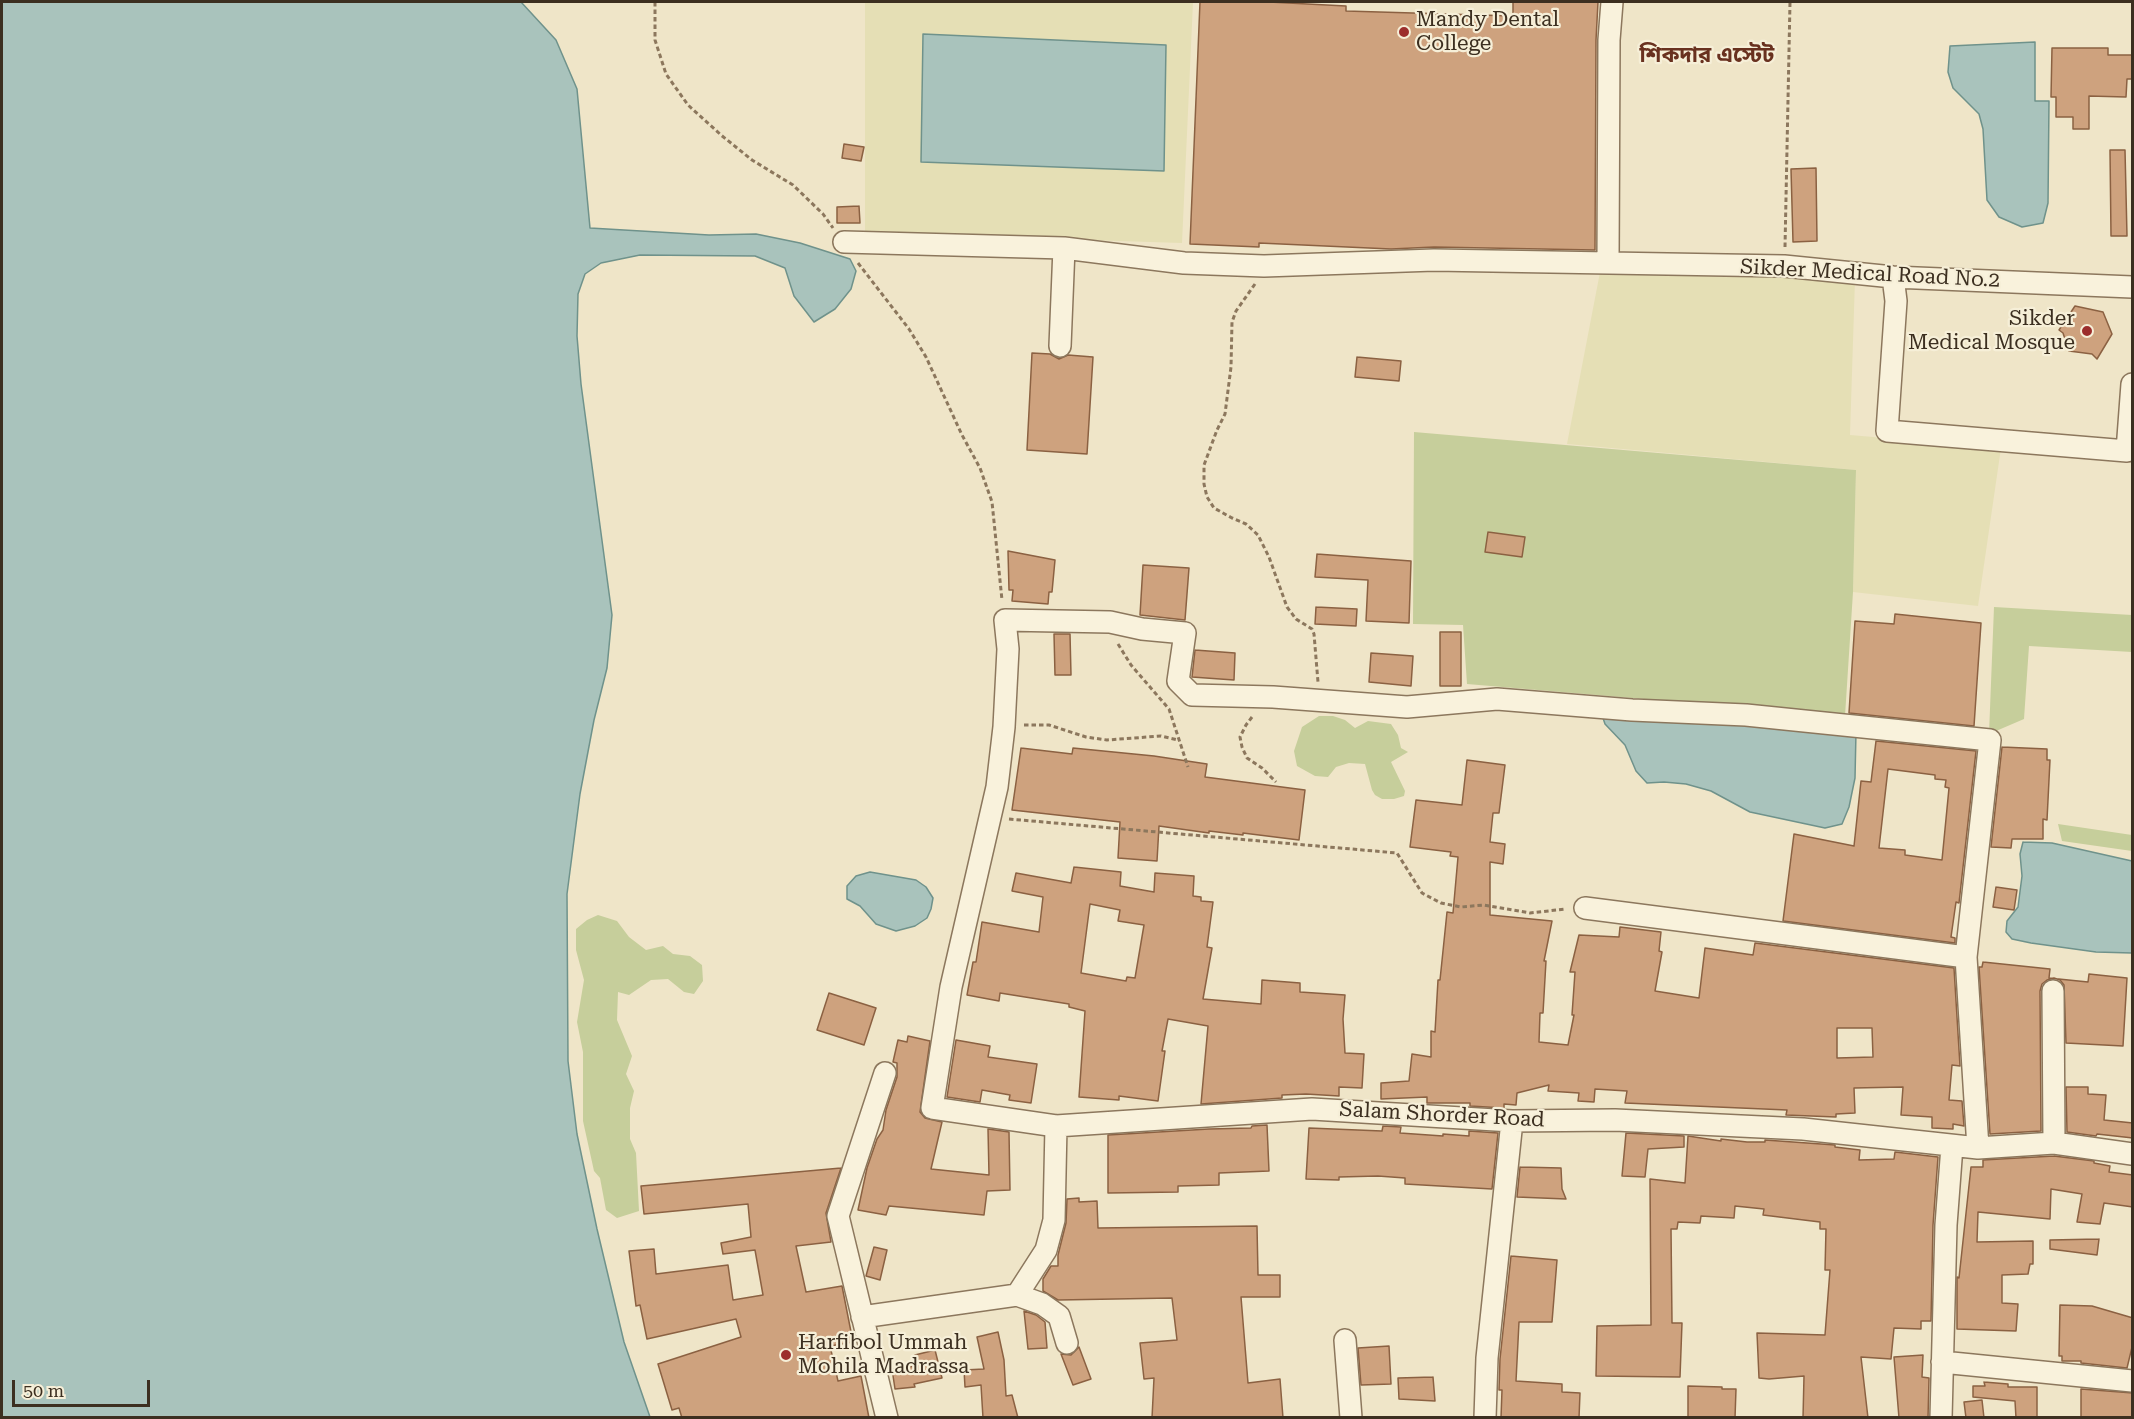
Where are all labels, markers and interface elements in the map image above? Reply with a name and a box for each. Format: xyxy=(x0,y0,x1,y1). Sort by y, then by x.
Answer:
place label: Mandy Dental College xyxy=(1416,7,1559,57)
marker: Mandy Dental College xyxy=(1397,25,1411,39)
district label: শিকদার এস্টেট xyxy=(1640,43,1774,69)
street label: Sikder Medical Road No.2 xyxy=(1739,255,2001,293)
place label: Sikder Medical Mosque xyxy=(1908,306,2075,356)
marker: Sikder Medical Mosque xyxy=(2080,324,2094,338)
street label: Salam Shorder Road xyxy=(1339,1097,1545,1133)
place label: Harfibol Ummah Mohila Madrassa xyxy=(798,1330,970,1380)
marker: Harfibol Ummah Mohila Madrassa xyxy=(779,1348,793,1362)
scale bar xyxy=(15,1368,153,1406)
text: 50 m xyxy=(23,1380,64,1401)

